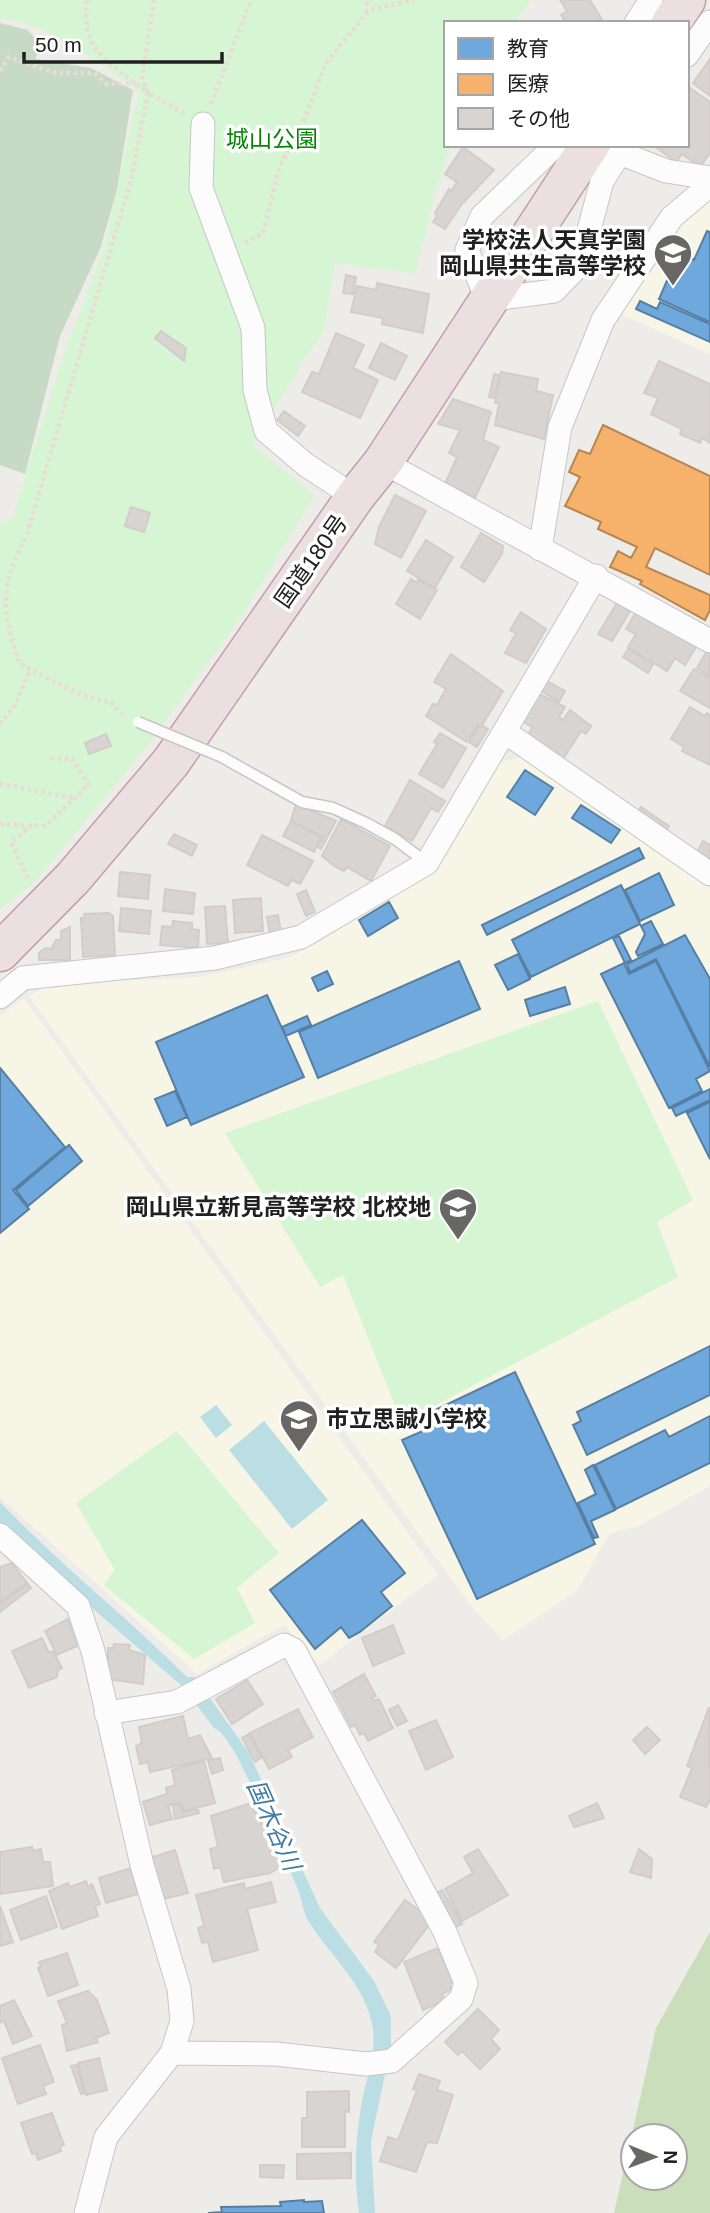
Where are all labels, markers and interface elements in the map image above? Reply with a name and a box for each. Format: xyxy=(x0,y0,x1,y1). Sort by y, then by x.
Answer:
scale bar xyxy=(24,21,222,65)
legend xyxy=(444,21,689,147)
text: 50 m xyxy=(35,33,82,56)
text: 教育 xyxy=(507,37,549,60)
text: 医療 xyxy=(507,72,549,95)
text: その他 xyxy=(507,107,570,130)
park label: 城山公園 xyxy=(226,126,318,152)
place label: 学校法人天真学園 岡山県共生高等学校 xyxy=(439,227,646,279)
school or university icon: 学校法人天真学園 岡山県共生高等学校 xyxy=(652,232,694,287)
street label: 国道180号 xyxy=(270,510,352,612)
school or university icon: 岡山県立新見高等学校 北校地 xyxy=(437,1186,479,1241)
place label: 岡山県立新見高等学校 北校地 xyxy=(126,1194,431,1220)
school or university icon: 市立思誠小学校 xyxy=(278,1398,320,1453)
place label: 市立思誠小学校 xyxy=(326,1406,487,1432)
water label: 国木谷川 xyxy=(242,1776,307,1877)
north arrow xyxy=(619,2122,689,2192)
text: N xyxy=(660,2150,681,2164)

